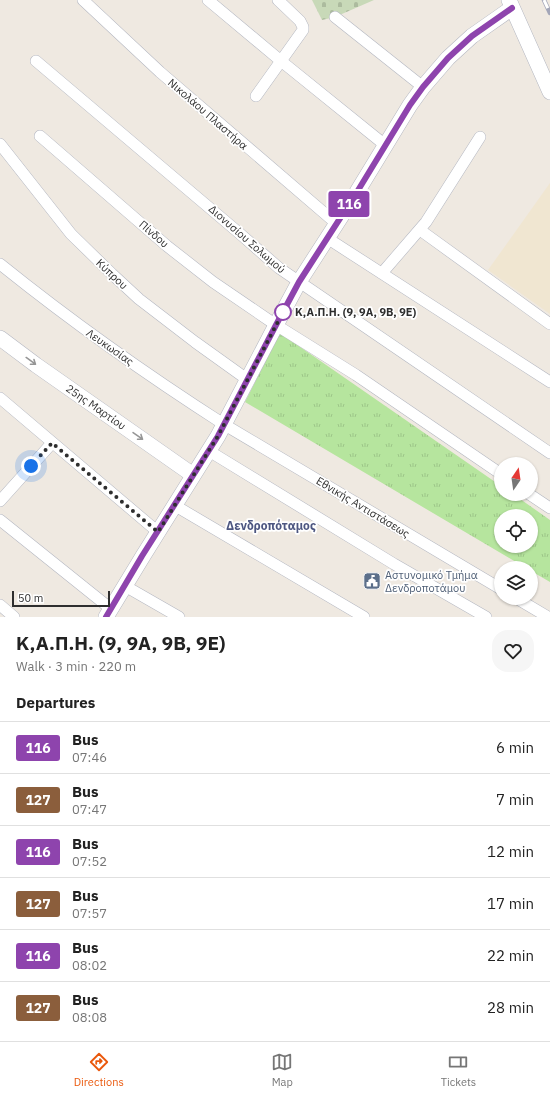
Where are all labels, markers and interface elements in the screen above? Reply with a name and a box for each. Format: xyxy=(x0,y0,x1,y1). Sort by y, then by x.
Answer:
street label: Νικολάου Πλαστήρα xyxy=(165,75,251,153)
line badge: 116 xyxy=(326,191,372,217)
text: 116 xyxy=(336,195,362,213)
street label: Διονυσίου Σολωμού xyxy=(206,202,288,276)
street label: Πίνδου xyxy=(136,217,172,251)
street label: Κύπρου xyxy=(93,256,131,292)
marker: Κ,Α.Π.Η. (9, 9Α, 9Β, 9Ε) xyxy=(274,303,292,321)
place label: Κ,Α.Π.Η. (9, 9Α, 9Β, 9Ε) xyxy=(295,305,416,319)
street label: Λευκωσίας xyxy=(84,326,136,368)
one-way arrow xyxy=(26,357,37,366)
street label: 25ης Μαρτίου xyxy=(63,381,129,433)
one-way arrow xyxy=(132,432,143,440)
your location xyxy=(21,456,41,476)
north arrow xyxy=(494,457,538,501)
map controls xyxy=(494,457,538,605)
street label: Εθνικής Αντιστάσεως xyxy=(314,474,412,540)
button: locate xyxy=(494,509,538,553)
district label: Δενδροπόταμος xyxy=(226,518,316,533)
button: layers xyxy=(494,561,538,605)
place label: Αστυνομικό Τμήμα Δενδροποτάμου xyxy=(385,568,478,595)
public building icon: Αστυνομικό Τμήμα Δενδροποτάμου xyxy=(362,571,382,591)
scale bar xyxy=(12,589,110,608)
text: 50 m xyxy=(18,591,43,605)
button: heart xyxy=(492,630,534,672)
text: Κ,Α.Π.Η. (9, 9Α, 9Β, 9Ε) xyxy=(16,631,225,655)
text: Walk · 3 min · 220 m xyxy=(16,658,136,675)
text: Departures xyxy=(16,693,95,712)
text: Bus xyxy=(72,730,99,749)
text: 6 min xyxy=(496,738,534,757)
text: 116 xyxy=(25,739,51,757)
text: 07:46 xyxy=(72,749,107,766)
text: Bus xyxy=(72,782,99,801)
text: 7 min xyxy=(496,790,534,809)
text: 127 xyxy=(25,791,51,809)
text: 07:47 xyxy=(72,801,107,818)
text: Bus xyxy=(72,834,99,853)
text: 12 min xyxy=(487,842,534,861)
text: 116 xyxy=(25,843,51,861)
text: 07:52 xyxy=(72,853,107,870)
text: Bus xyxy=(72,886,99,905)
text: 17 min xyxy=(487,894,534,913)
text: 127 xyxy=(25,895,51,913)
text: 07:57 xyxy=(72,905,107,922)
text: Bus xyxy=(72,938,99,957)
text: 22 min xyxy=(487,946,534,965)
text: 116 xyxy=(25,947,51,965)
text: 08:02 xyxy=(72,957,107,974)
text: Bus xyxy=(72,990,99,1009)
text: 28 min xyxy=(487,998,534,1017)
text: 127 xyxy=(25,999,51,1017)
text: 08:08 xyxy=(72,1009,107,1026)
tab: Directions xyxy=(74,1051,124,1089)
tab: Map xyxy=(271,1051,293,1089)
tab: Tickets xyxy=(441,1051,476,1089)

